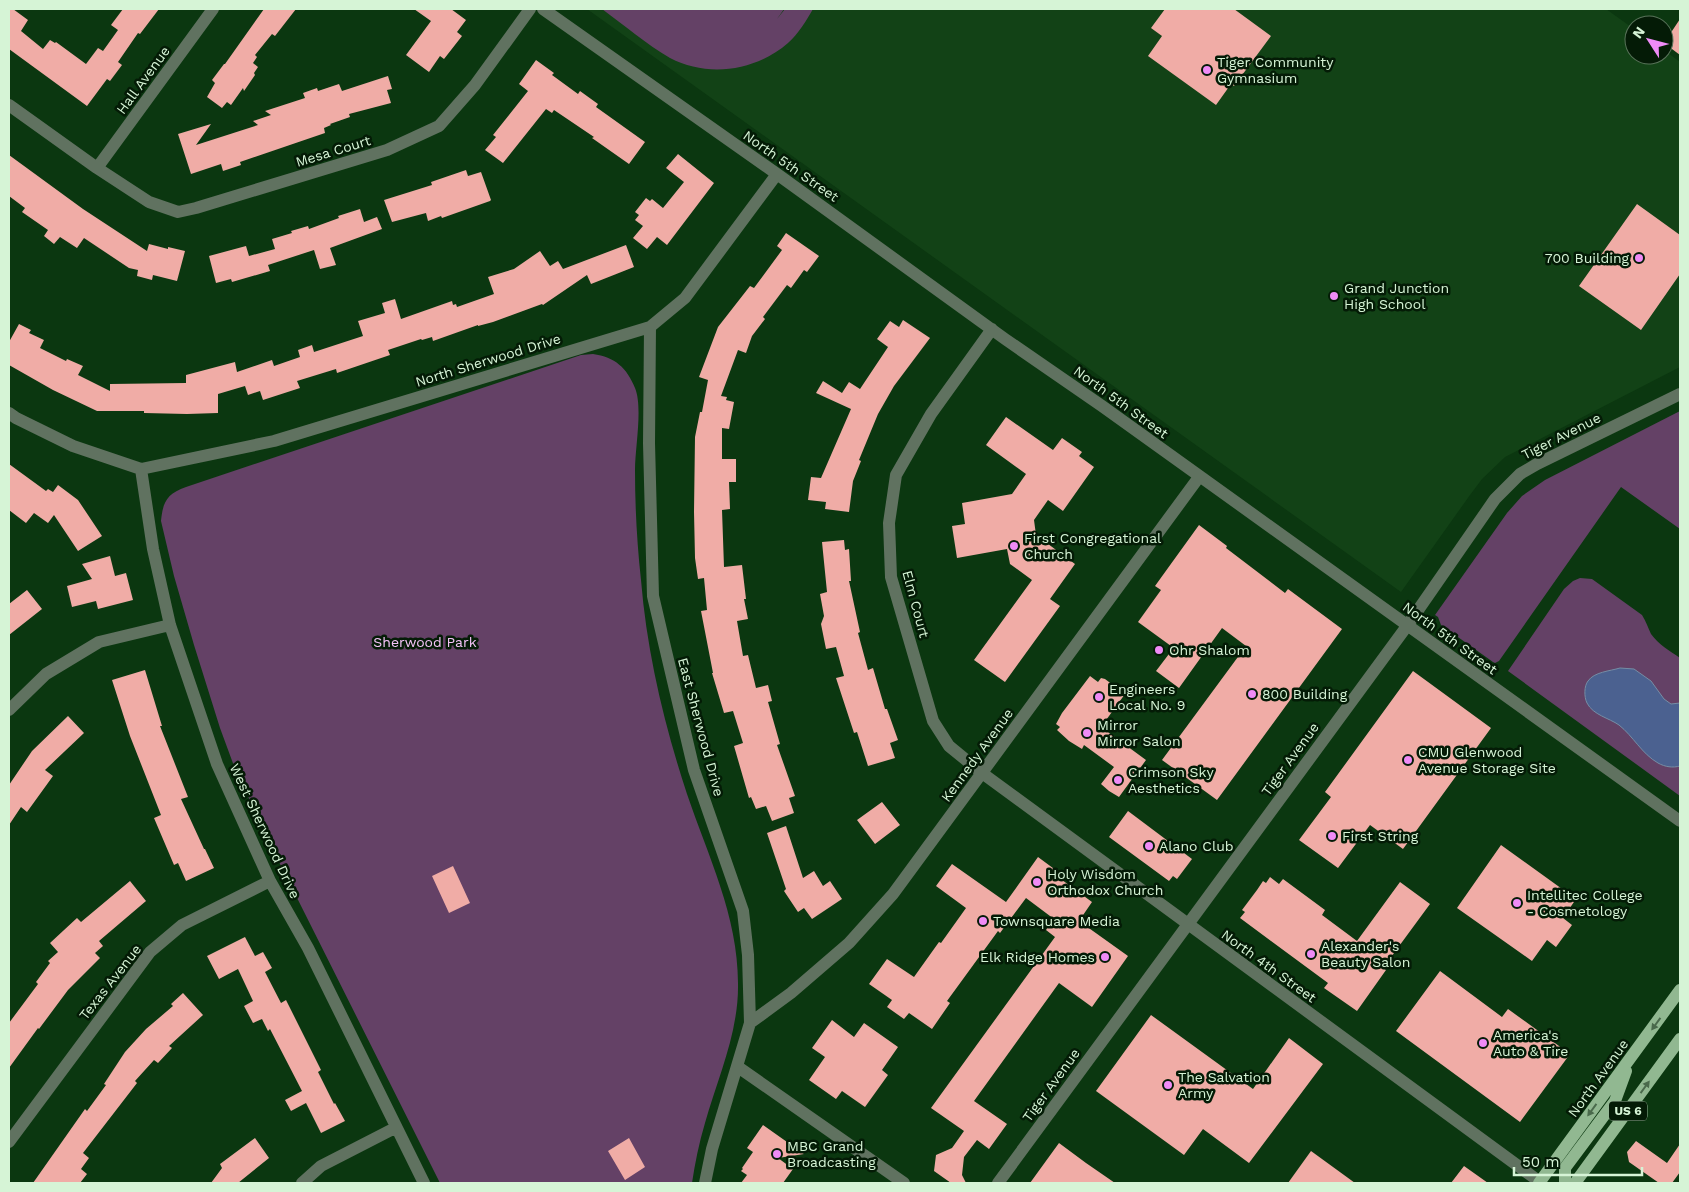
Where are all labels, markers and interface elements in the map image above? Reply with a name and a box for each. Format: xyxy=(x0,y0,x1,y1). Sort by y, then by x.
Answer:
north arrow xyxy=(1624,15,1674,65)
text: N xyxy=(1629,23,1648,41)
street label: Hall Avenue xyxy=(113,43,173,117)
place label: Tiger Community Gymnasium xyxy=(1217,54,1334,86)
marker: Tiger Community Gymnasium xyxy=(1201,64,1213,76)
street label: North 5th Street xyxy=(740,127,842,205)
street label: Mesa Court xyxy=(294,132,373,170)
place label: 700 Building xyxy=(1545,250,1630,266)
marker: 700 Building xyxy=(1633,252,1645,264)
place label: Grand Junction High School xyxy=(1344,280,1449,312)
marker: Grand Junction High School xyxy=(1328,290,1340,302)
street label: North Sherwood Drive xyxy=(413,330,563,390)
street label: North 5th Street xyxy=(1071,362,1171,442)
street label: Tiger Avenue xyxy=(1519,409,1603,463)
place label: First Congregational Church xyxy=(1024,530,1162,562)
marker: First Congregational Church xyxy=(1008,540,1020,552)
street label: Elm Court xyxy=(899,569,933,640)
street label: North 5th Street xyxy=(1400,598,1500,678)
park label: Sherwood Park xyxy=(373,634,477,650)
place label: Ohr Shalom xyxy=(1169,642,1250,658)
marker: Ohr Shalom xyxy=(1153,644,1165,656)
street label: East Sherwood Drive xyxy=(675,656,727,798)
place label: Engineers Local No. 9 xyxy=(1109,681,1185,713)
place label: 800 Building xyxy=(1262,686,1348,702)
marker: 800 Building xyxy=(1246,688,1258,700)
marker: Engineers Local No. 9 xyxy=(1093,691,1105,703)
street label: Kennedy Avenue xyxy=(938,705,1016,805)
place label: Mirror Mirror Salon xyxy=(1097,717,1181,749)
street label: Tiger Avenue xyxy=(1258,719,1322,799)
marker: Mirror Mirror Salon xyxy=(1081,727,1093,739)
place label: CMU Glenwood Avenue Storage Site xyxy=(1418,744,1556,776)
marker: CMU Glenwood Avenue Storage Site xyxy=(1402,754,1414,766)
street label: West Sherwood Drive xyxy=(227,761,303,901)
place label: Crimson Sky Aesthetics xyxy=(1128,764,1215,796)
marker: Crimson Sky Aesthetics xyxy=(1112,774,1124,786)
place label: First String xyxy=(1342,828,1419,844)
marker: First String xyxy=(1326,830,1338,842)
place label: Alano Club xyxy=(1159,838,1234,854)
marker: Alano Club xyxy=(1143,840,1155,852)
place label: Holy Wisdom Orthodox Church xyxy=(1047,866,1163,898)
marker: Holy Wisdom Orthodox Church xyxy=(1031,876,1043,888)
place label: Intellitec College - Cosmetology xyxy=(1527,887,1643,919)
marker: Intellitec College - Cosmetology xyxy=(1511,897,1523,909)
place label: Townsquare Media xyxy=(993,913,1120,929)
marker: Townsquare Media xyxy=(977,915,989,927)
street label: North 4th Street xyxy=(1219,926,1320,1006)
place label: Alexander's Beauty Salon xyxy=(1321,938,1410,970)
street label: Texas Avenue xyxy=(76,941,144,1023)
marker: Alexander's Beauty Salon xyxy=(1305,948,1317,960)
place label: Elk Ridge Homes xyxy=(980,949,1095,965)
marker: Elk Ridge Homes xyxy=(1099,951,1111,963)
one-way arrow xyxy=(1651,1017,1661,1030)
place label: America's Auto & Tire xyxy=(1493,1027,1568,1059)
street label: North Avenue xyxy=(1564,1036,1632,1120)
marker: America's Auto & Tire xyxy=(1477,1037,1489,1049)
street label: Tiger Avenue xyxy=(1019,1045,1083,1125)
place label: The Salvation Army xyxy=(1178,1069,1270,1101)
marker: The Salvation Army xyxy=(1162,1079,1174,1091)
one-way arrow xyxy=(1640,1080,1650,1094)
road number: US 6 xyxy=(1609,1102,1647,1120)
one-way arrow xyxy=(1587,1103,1598,1116)
place label: MBC Grand Broadcasting xyxy=(787,1138,876,1170)
scale bar xyxy=(1514,1144,1642,1176)
marker: MBC Grand Broadcasting xyxy=(771,1148,783,1160)
text: 50 m xyxy=(1522,1153,1559,1171)

